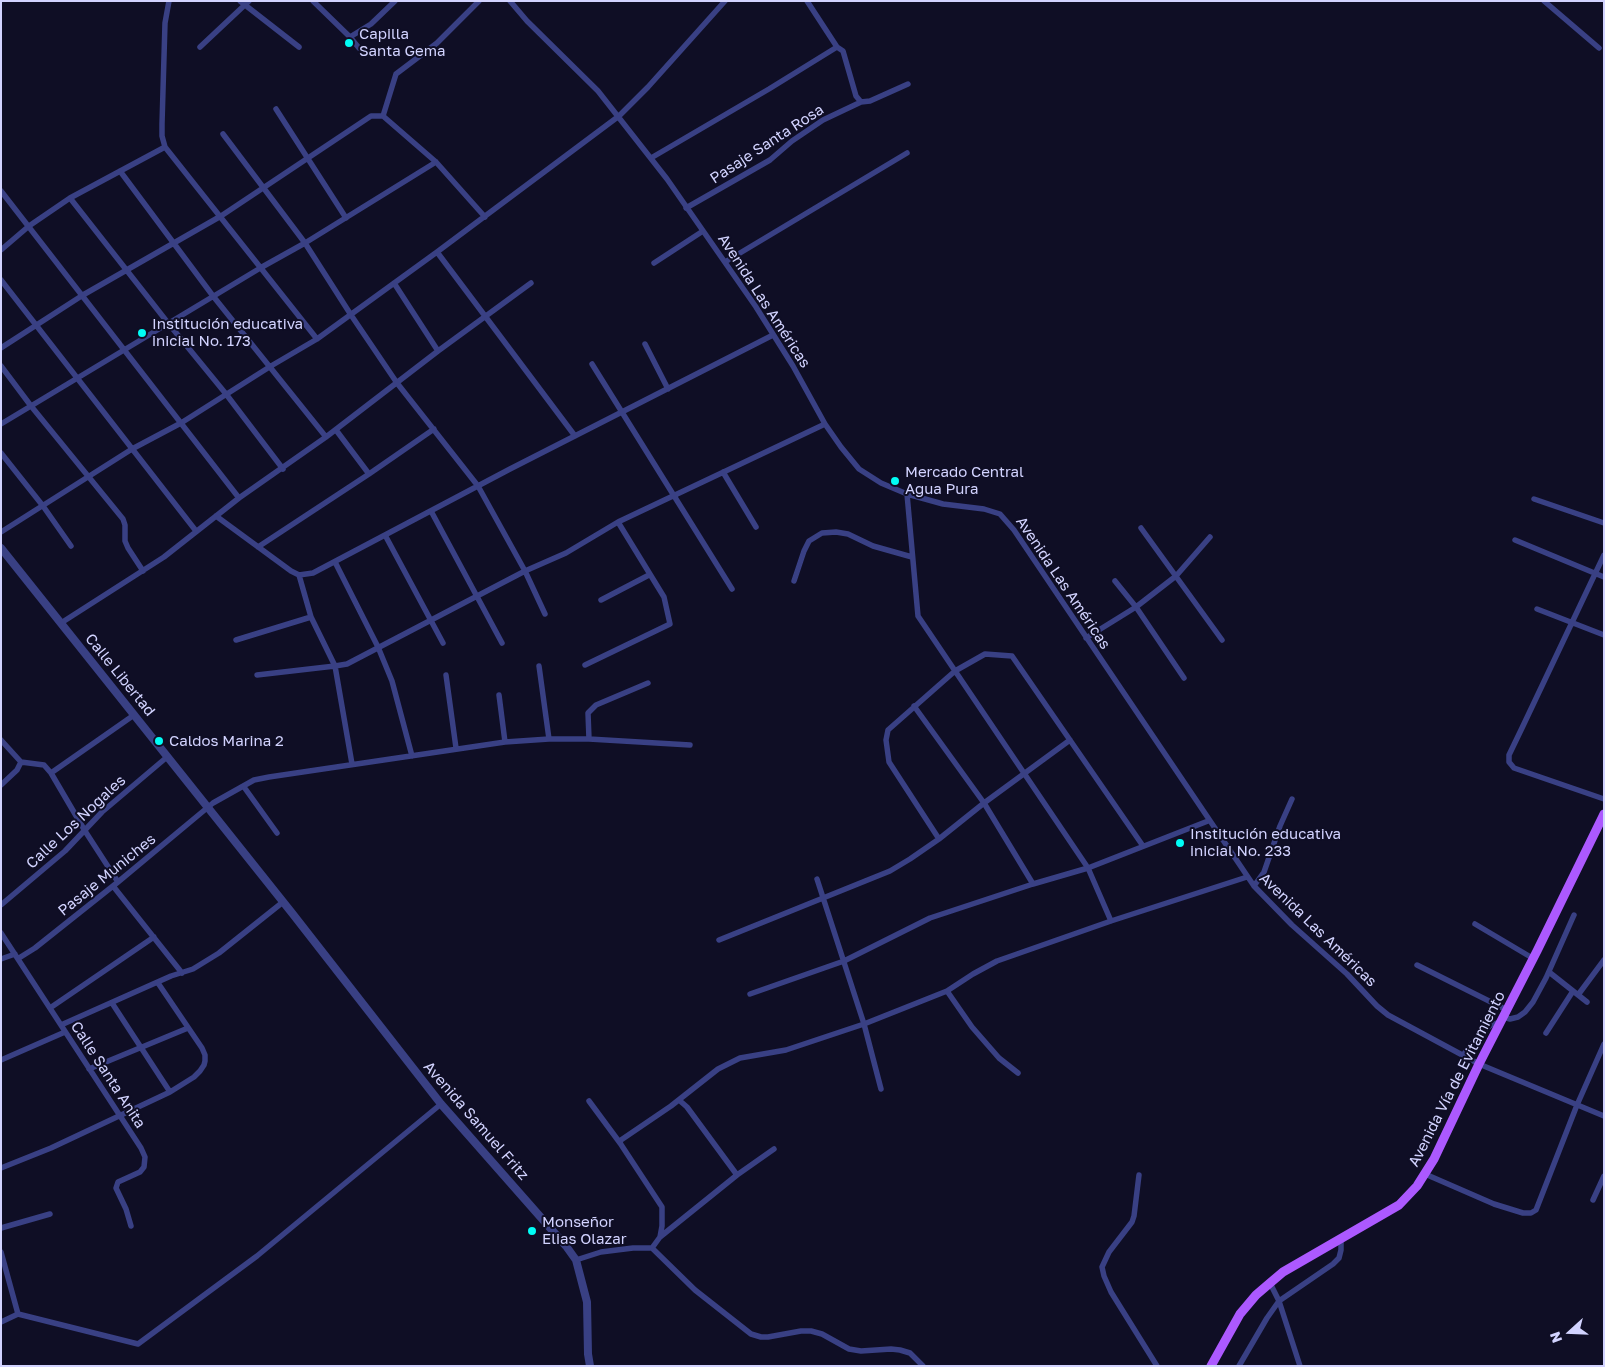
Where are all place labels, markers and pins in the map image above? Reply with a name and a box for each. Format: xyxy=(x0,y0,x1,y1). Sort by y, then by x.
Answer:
place label: Capilla Santa Gema xyxy=(359,25,445,60)
marker: Capilla Santa Gema xyxy=(343,37,355,49)
place label: Institución educativa inicial No. 173 xyxy=(152,315,303,350)
marker: Institución educativa inicial No. 173 xyxy=(136,327,148,339)
place label: Mercado Central Agua Pura xyxy=(905,463,1024,498)
marker: Mercado Central Agua Pura xyxy=(889,475,901,487)
place label: Caldos Marina 2 xyxy=(169,732,284,750)
marker: Caldos Marina 2 xyxy=(153,735,165,747)
place label: Institución educativa inicial No. 233 xyxy=(1190,825,1341,860)
marker: Institución educativa inicial No. 233 xyxy=(1174,837,1186,849)
place label: Monseñor Elias Olazar xyxy=(542,1213,626,1248)
marker: Monseñor Elias Olazar xyxy=(526,1225,538,1237)

